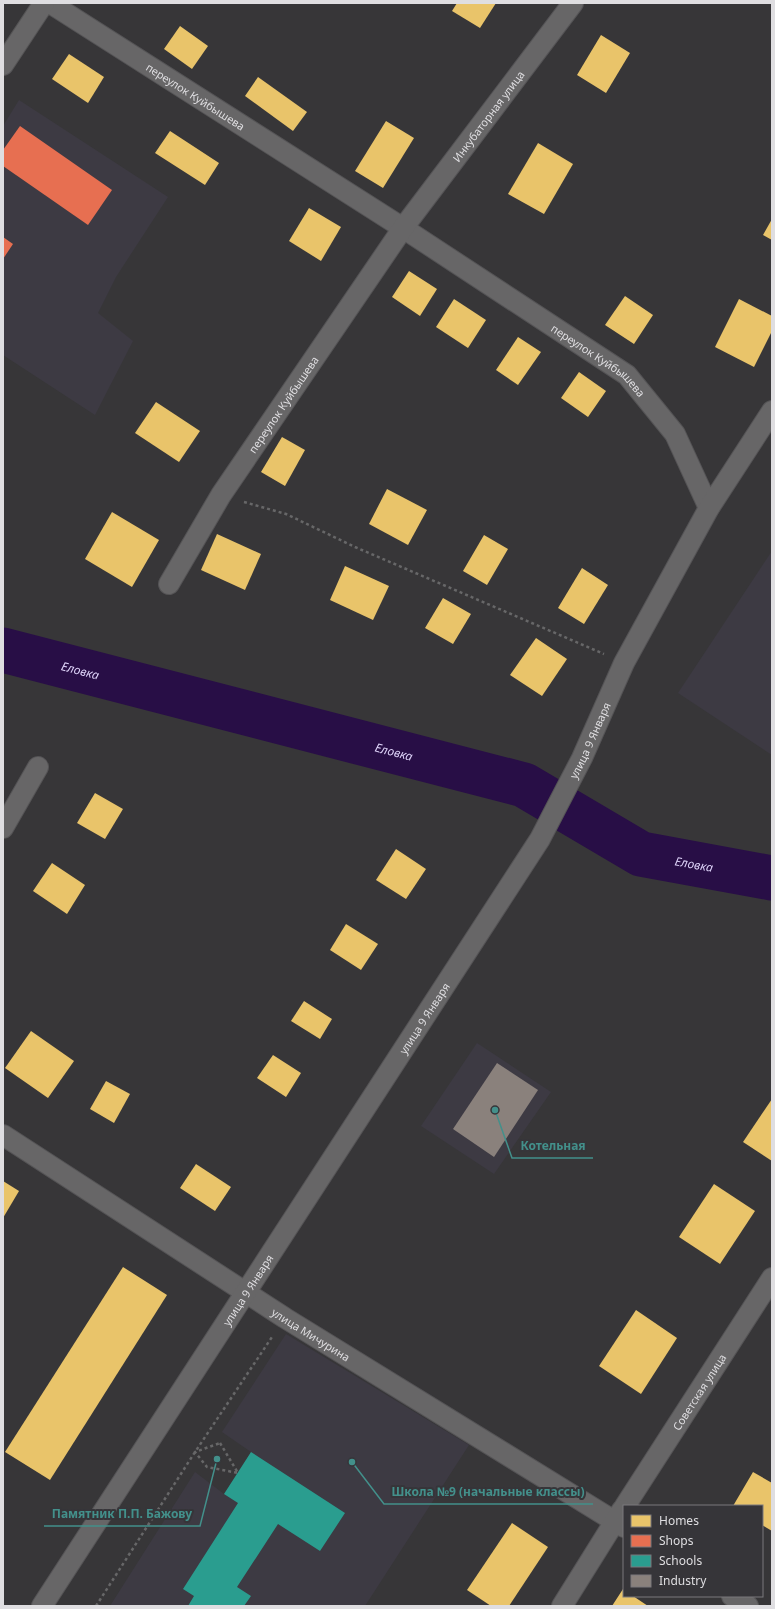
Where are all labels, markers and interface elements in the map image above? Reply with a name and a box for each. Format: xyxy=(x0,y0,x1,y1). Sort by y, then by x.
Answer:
street label: переулок Куйбышева xyxy=(144,59,248,133)
street label: Инкубаторная улица xyxy=(449,67,527,164)
street label: переулок Куйбышева xyxy=(549,320,649,400)
street label: переулок Куйбышева xyxy=(245,353,321,456)
water label: Еловка xyxy=(60,657,101,683)
street label: улица 9 Января xyxy=(565,700,613,781)
water label: Еловка xyxy=(373,738,415,764)
water label: Еловка xyxy=(674,852,715,876)
street label: улица 9 Января xyxy=(395,979,452,1057)
callout: Котельная xyxy=(512,1134,593,1158)
text: Котельная xyxy=(520,1137,586,1154)
street label: улица 9 Января xyxy=(219,1251,276,1328)
street label: улица Мичурина xyxy=(269,1304,353,1364)
street label: Советская улица xyxy=(668,1350,729,1433)
callout: Школа №9 (начальные классы) xyxy=(384,1480,593,1504)
text: Школа №9 (начальные классы) xyxy=(392,1483,584,1500)
callout: Памятник П.П. Бажову xyxy=(44,1502,200,1526)
text: Памятник П.П. Бажову xyxy=(52,1505,192,1522)
legend xyxy=(623,1505,763,1597)
text: Homes xyxy=(659,1512,699,1529)
text: Shops xyxy=(659,1532,694,1549)
text: Schools xyxy=(659,1552,702,1569)
text: Industry xyxy=(659,1572,707,1589)

